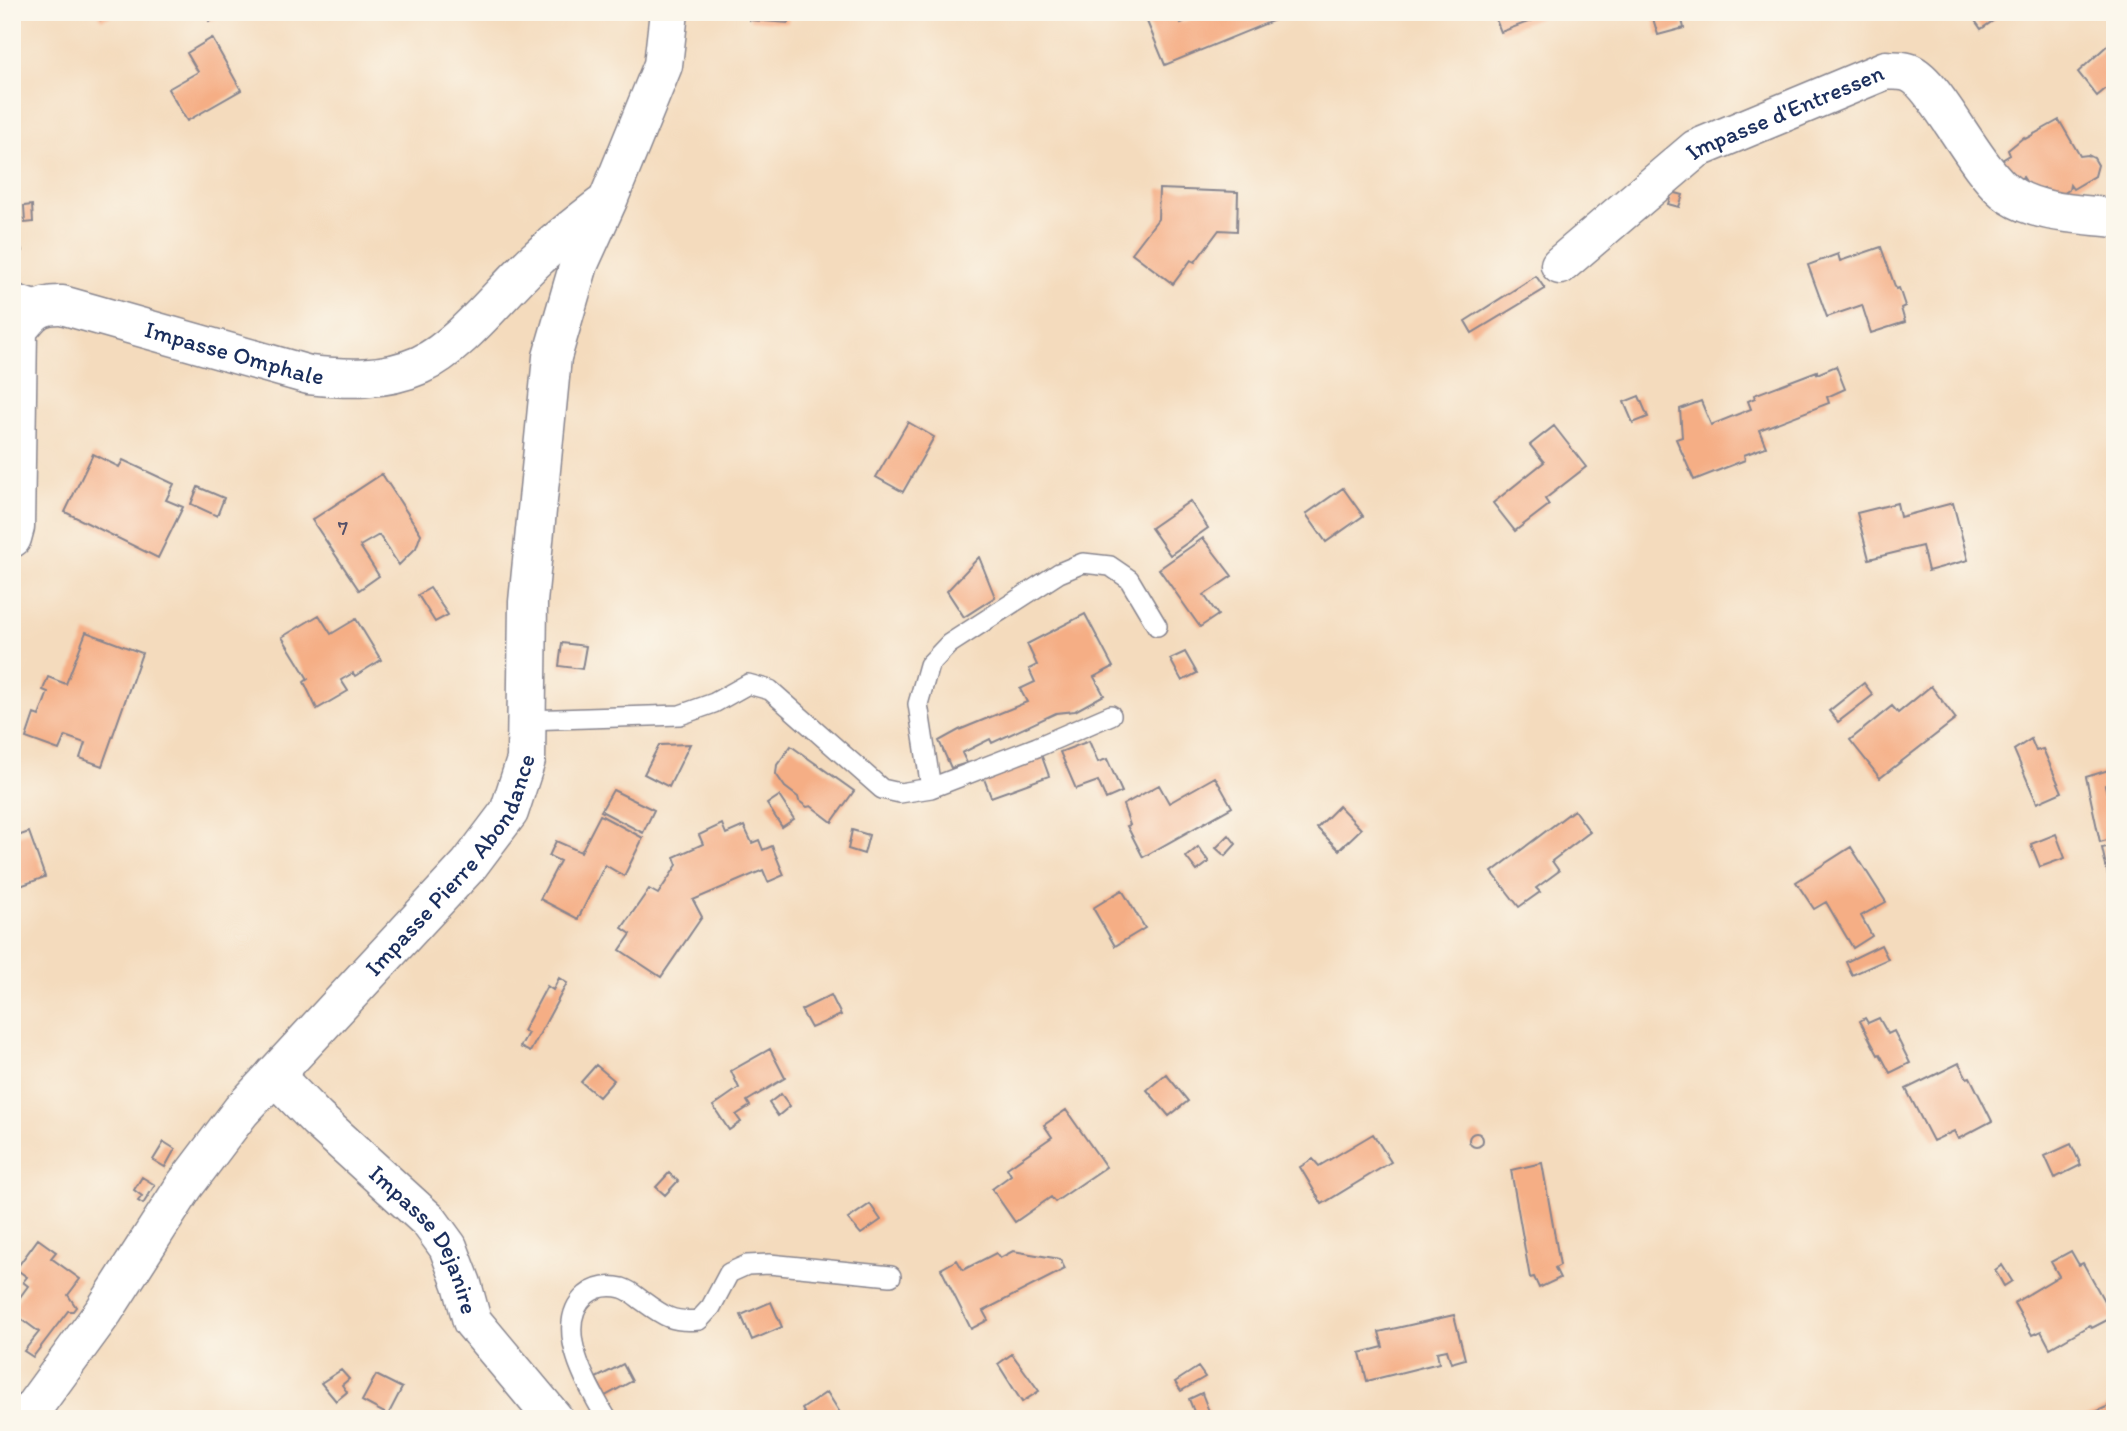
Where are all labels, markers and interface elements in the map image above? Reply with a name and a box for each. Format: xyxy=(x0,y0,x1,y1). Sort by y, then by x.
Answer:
street label: Impasse d'Entressen xyxy=(1679,58,1888,166)
street label: Impasse Omphale xyxy=(142,314,325,390)
house number: 7 xyxy=(338,515,348,540)
street label: Impasse Pierre Abondance xyxy=(359,750,541,982)
street label: Impasse Dejanire xyxy=(363,1159,484,1317)

